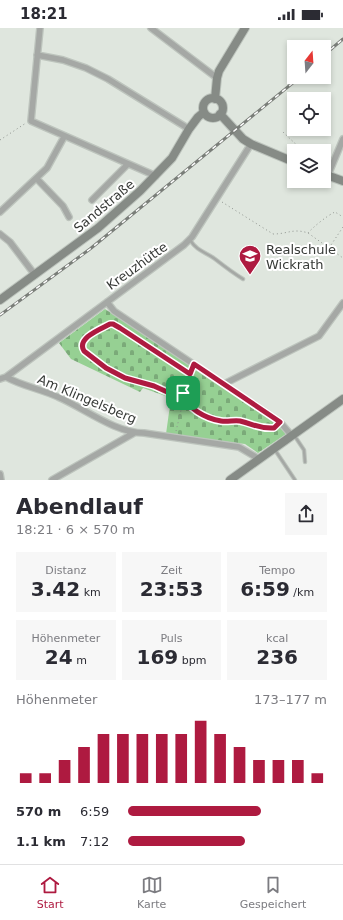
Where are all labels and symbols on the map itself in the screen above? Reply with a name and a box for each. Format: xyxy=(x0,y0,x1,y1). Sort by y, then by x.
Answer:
north arrow xyxy=(287,40,331,84)
street label: Sandstraße xyxy=(71,176,137,236)
street label: Kreuzhütte xyxy=(104,239,170,293)
place label: Realschule Wickrath xyxy=(266,242,336,272)
school or university icon: Realschule Wickrath xyxy=(237,243,263,276)
street label: Am Klingelsberg xyxy=(35,371,139,427)
pin xyxy=(166,376,200,410)

